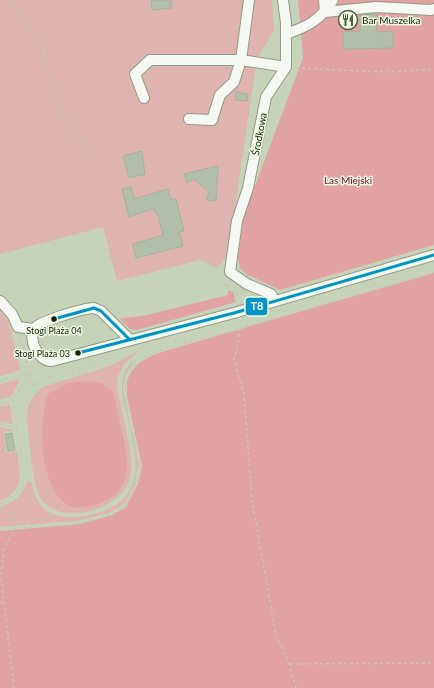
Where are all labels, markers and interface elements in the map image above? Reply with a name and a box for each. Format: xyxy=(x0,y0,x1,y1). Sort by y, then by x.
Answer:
restaurant icon: Bar Muszelka xyxy=(337,9,359,31)
place label: Bar Muszelka xyxy=(362,14,421,26)
street label: Środkowa xyxy=(249,112,269,156)
park label: Las Miejski xyxy=(324,174,372,186)
line badge: T8 xyxy=(245,297,268,316)
text: T8 xyxy=(251,299,263,312)
marker: Stogi Plaża 04 xyxy=(49,314,59,324)
place label: Stogi Plaża 04 xyxy=(26,325,82,336)
place label: Stogi Plaża 03 xyxy=(15,348,70,359)
marker: Stogi Plaża 03 xyxy=(73,348,83,358)

